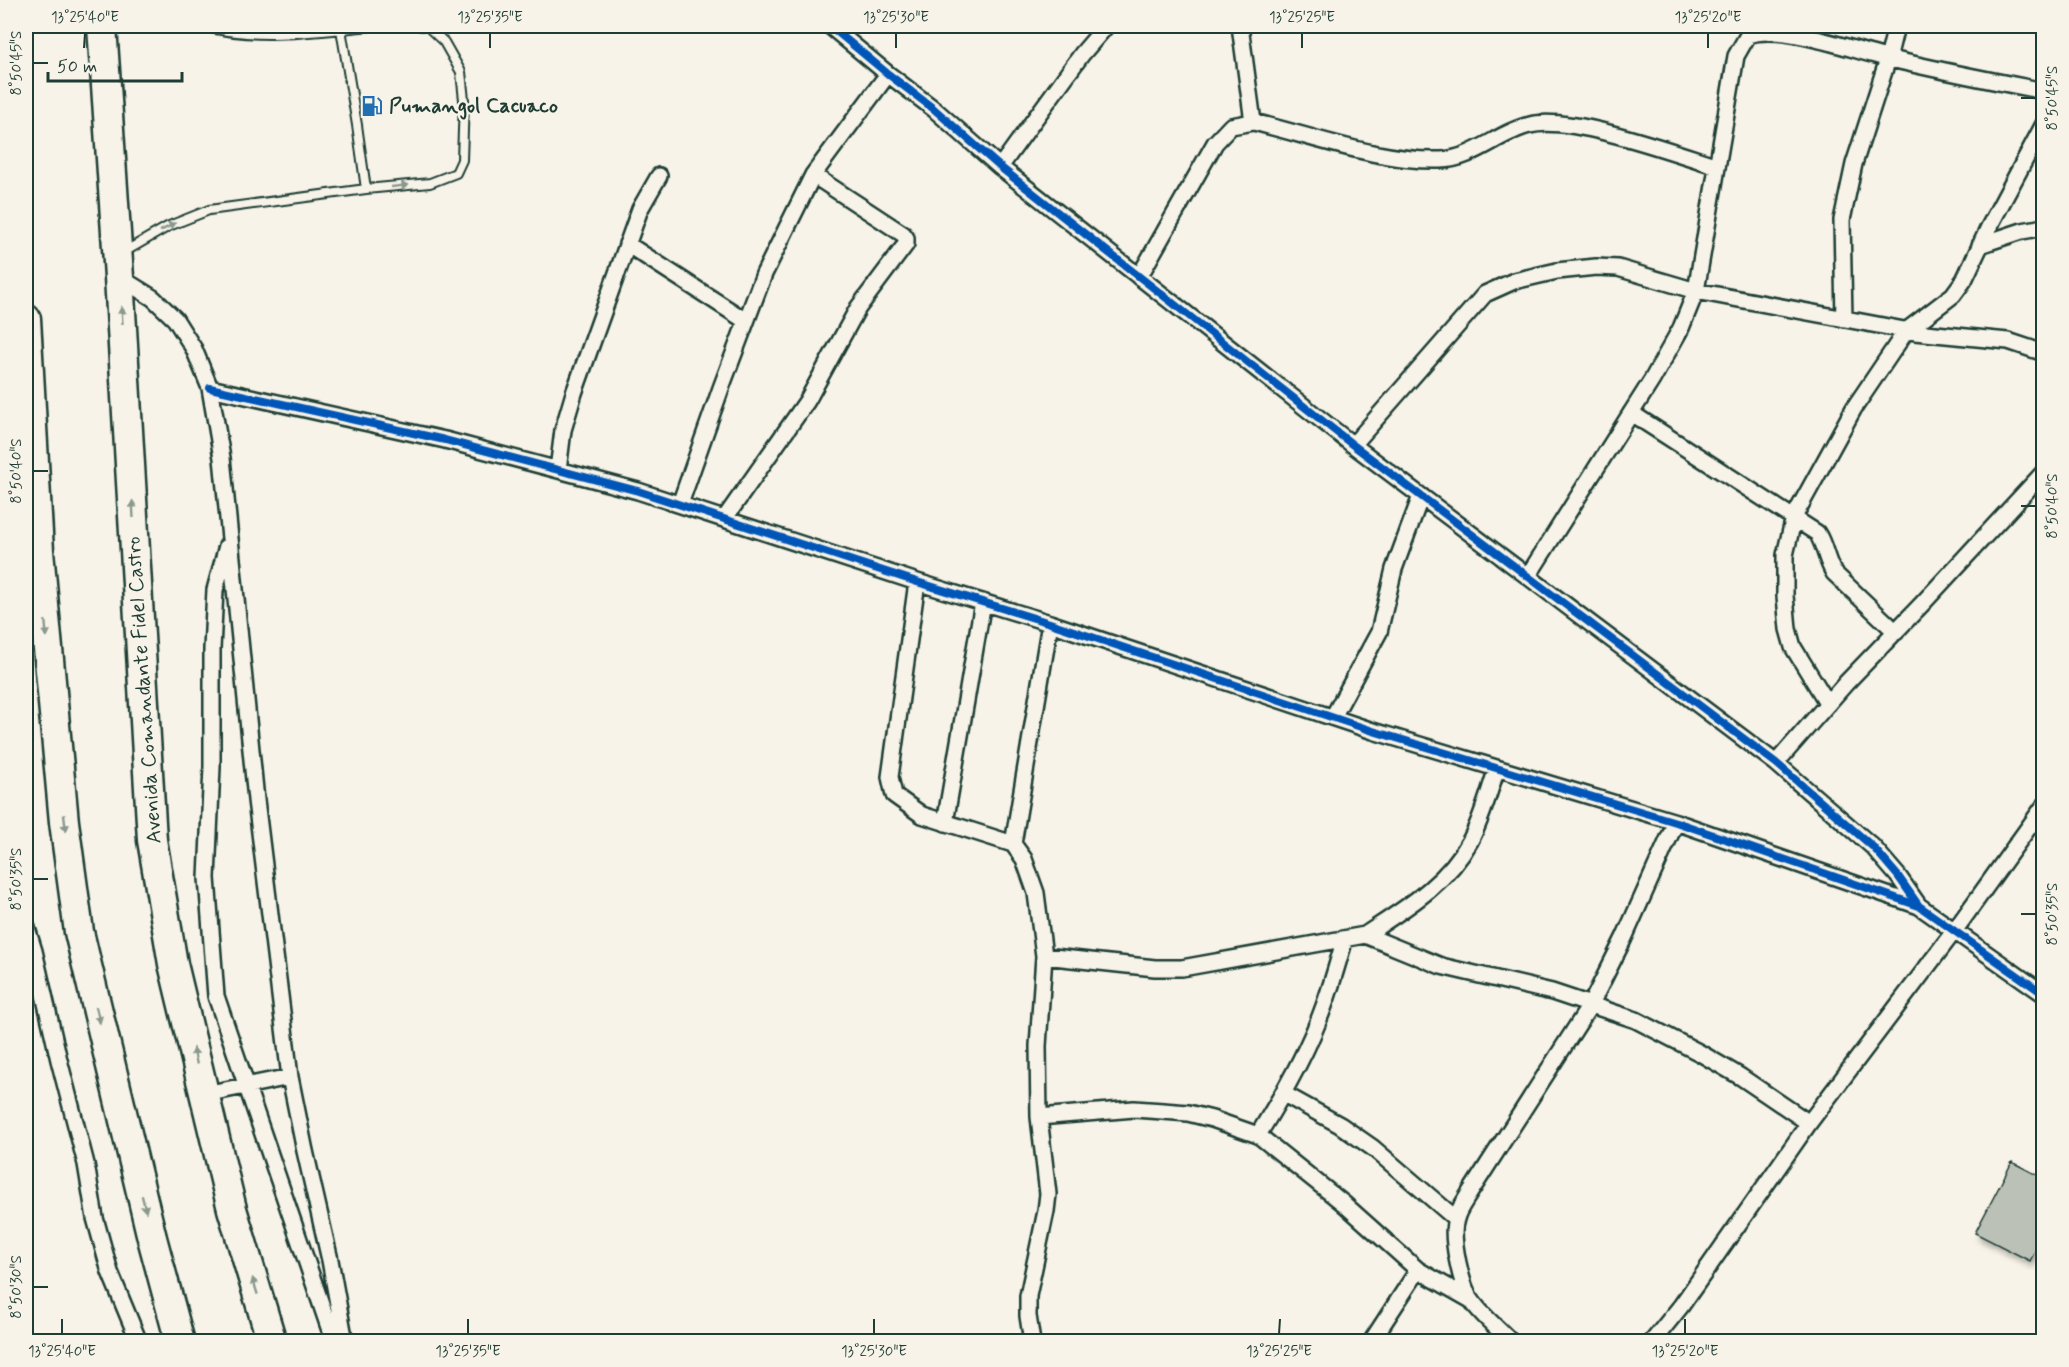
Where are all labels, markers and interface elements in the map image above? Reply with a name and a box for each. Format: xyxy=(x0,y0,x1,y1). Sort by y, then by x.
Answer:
text: 13°25'40"E xyxy=(51,8,119,28)
text: 13°25'35"E xyxy=(457,8,523,28)
text: 13°25'30"E xyxy=(863,8,929,28)
text: 13°25'25"E xyxy=(1269,8,1335,28)
text: 13°25'20"E xyxy=(1675,8,1742,28)
text: 8°50'45"S xyxy=(7,31,27,95)
scale bar xyxy=(48,45,182,83)
text: 50 m xyxy=(57,55,97,79)
text: 8°50'45"S xyxy=(2043,66,2063,130)
place label: Pumangol Cacuaco xyxy=(389,92,558,120)
fuel station icon: Pumangol Cacuaco xyxy=(360,94,384,118)
one-way arrow xyxy=(391,181,410,191)
one-way arrow xyxy=(160,222,177,232)
one-way arrow xyxy=(117,305,126,324)
text: 8°50'40"S xyxy=(7,438,27,504)
text: 8°50'40"S xyxy=(2043,473,2063,539)
one-way arrow xyxy=(128,500,137,519)
street label: Avenida Comandante Fidel Castro xyxy=(119,535,169,845)
one-way arrow xyxy=(41,619,51,638)
one-way arrow xyxy=(60,813,69,832)
text: 8°50'35"S xyxy=(7,848,27,910)
text: 8°50'35"S xyxy=(2043,883,2063,945)
one-way arrow xyxy=(94,1005,104,1024)
one-way arrow xyxy=(190,1047,200,1066)
one-way arrow xyxy=(140,1195,150,1213)
text: 8°50'30"S xyxy=(7,1255,27,1319)
one-way arrow xyxy=(250,1277,259,1295)
text: 13°25'40"E xyxy=(28,1342,96,1362)
text: 13°25'35"E xyxy=(435,1342,501,1362)
text: 13°25'30"E xyxy=(841,1342,907,1362)
text: 13°25'25"E xyxy=(1246,1342,1312,1362)
text: 13°25'20"E xyxy=(1652,1342,1719,1362)

